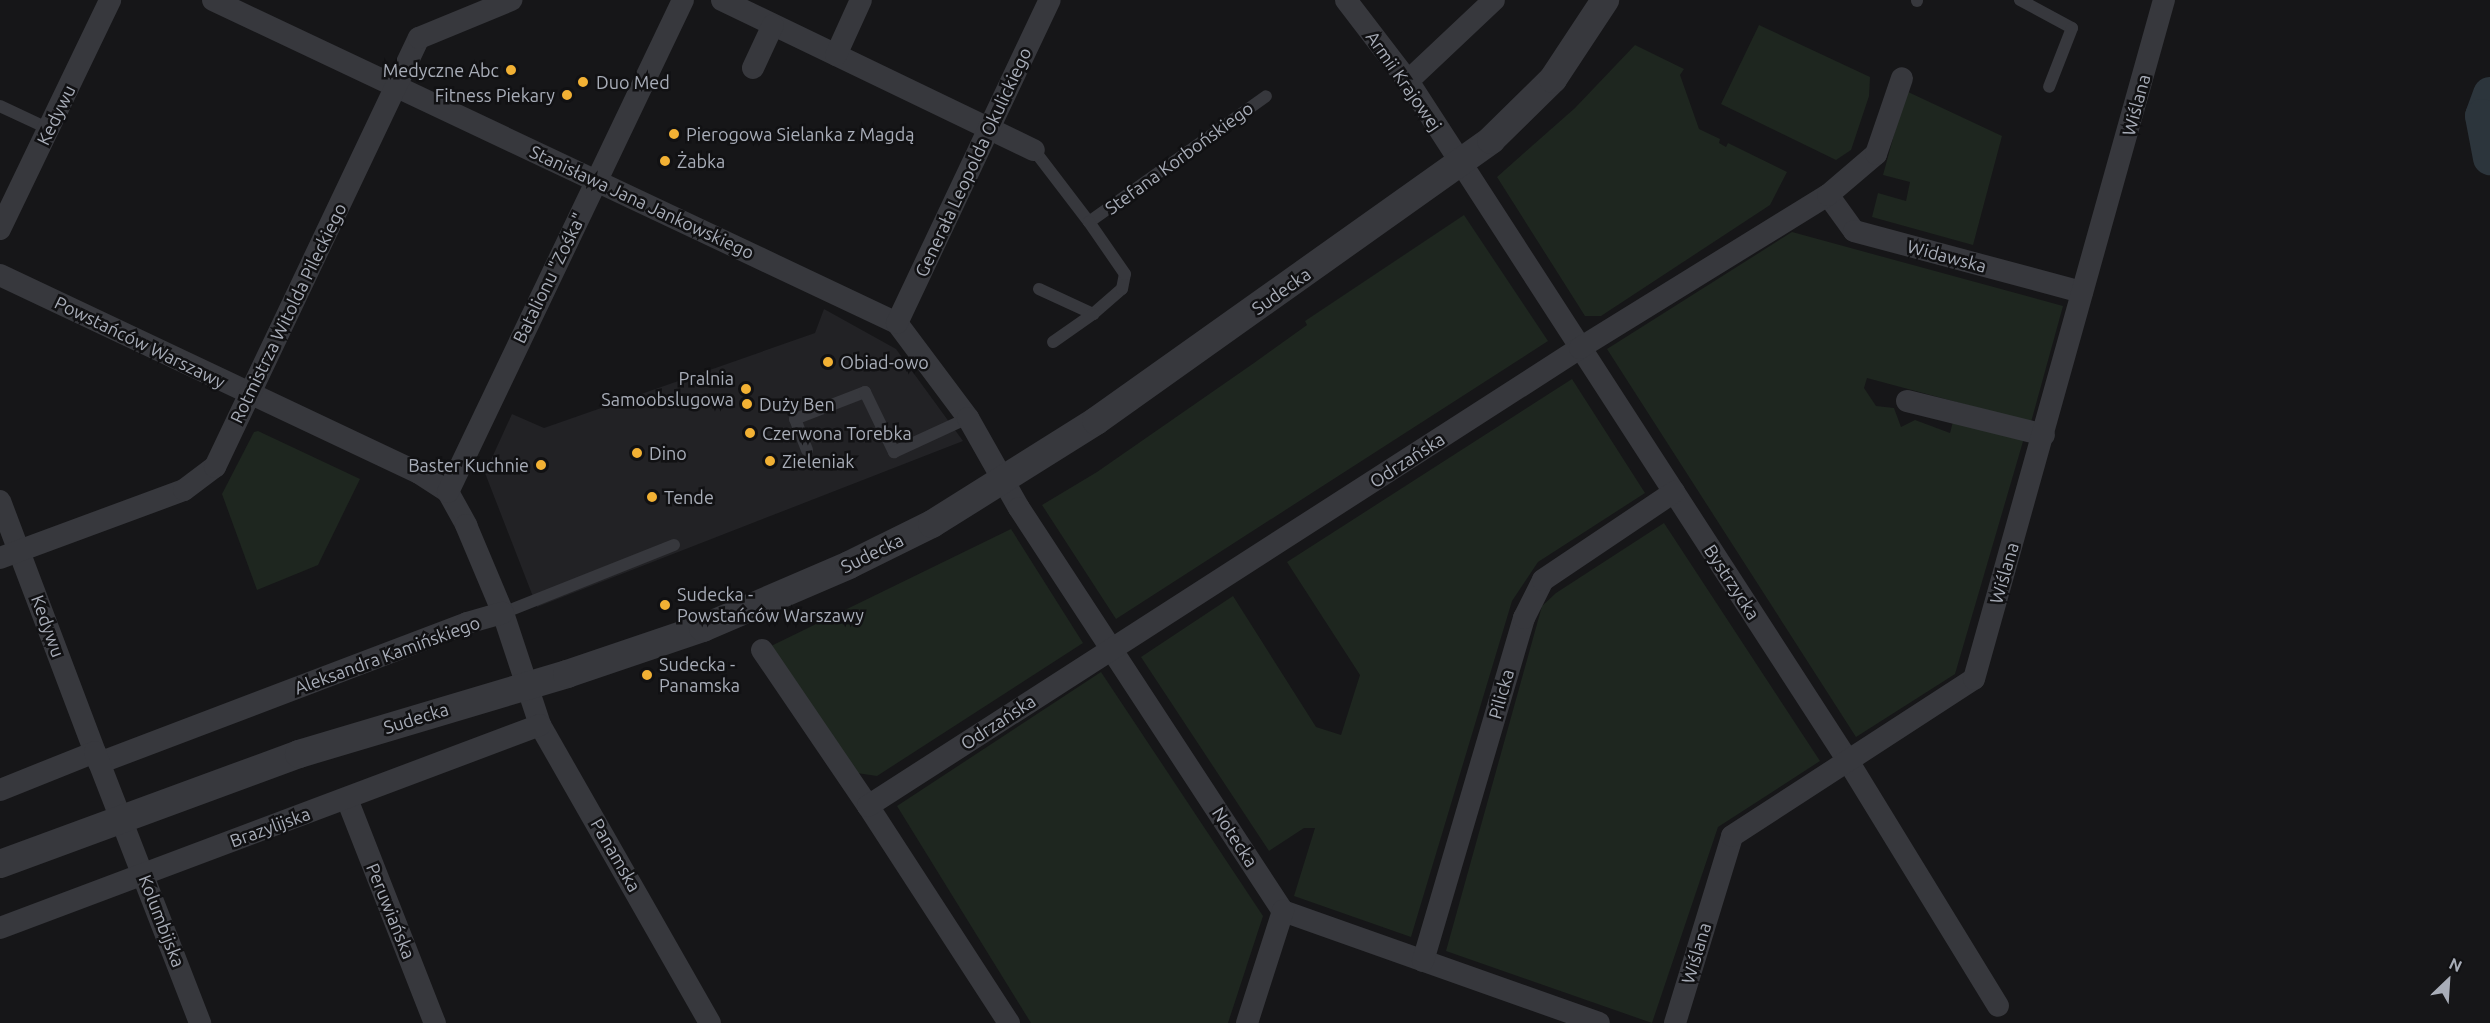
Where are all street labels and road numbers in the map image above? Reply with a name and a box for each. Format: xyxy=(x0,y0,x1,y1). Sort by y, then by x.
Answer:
street label: Armii Krajowej xyxy=(1362,27,1446,135)
street label: Generała Leopolda Okulickiego xyxy=(910,44,1036,280)
street label: Wiślana xyxy=(2117,72,2155,138)
street label: Kedywu xyxy=(32,81,80,149)
street label: Stefana Korbońskiego xyxy=(1101,97,1257,219)
street label: Stanisława Jana Jankowskiego xyxy=(526,140,758,264)
street label: Rotmistrza Witolda Pileckiego xyxy=(225,199,351,427)
street label: Batalionu "Zośka" xyxy=(508,209,590,347)
street label: Widawska xyxy=(1905,235,1989,277)
street label: Sudecka xyxy=(1247,263,1315,319)
street label: Powstańców Warszawy xyxy=(51,291,229,393)
street label: Odrzańska xyxy=(1365,428,1449,492)
street label: Sudecka xyxy=(837,529,907,577)
street label: Bystrzycka xyxy=(1700,540,1764,624)
street label: Wiślana xyxy=(1985,540,2023,606)
street label: Kedywu xyxy=(27,592,69,660)
street label: Aleksandra Kamińskiego xyxy=(291,611,483,699)
street label: Pilicka xyxy=(1484,667,1518,721)
street label: Odrzańska xyxy=(956,690,1040,754)
street label: Sudecka xyxy=(381,698,451,738)
street label: Brazylijska xyxy=(227,802,313,852)
street label: Notecka xyxy=(1208,803,1262,871)
street label: Panamska xyxy=(586,815,646,895)
street label: Peruwiańska xyxy=(362,860,420,962)
street label: Kolumbijska xyxy=(135,872,189,970)
street label: Wiślana xyxy=(1677,920,1715,986)

